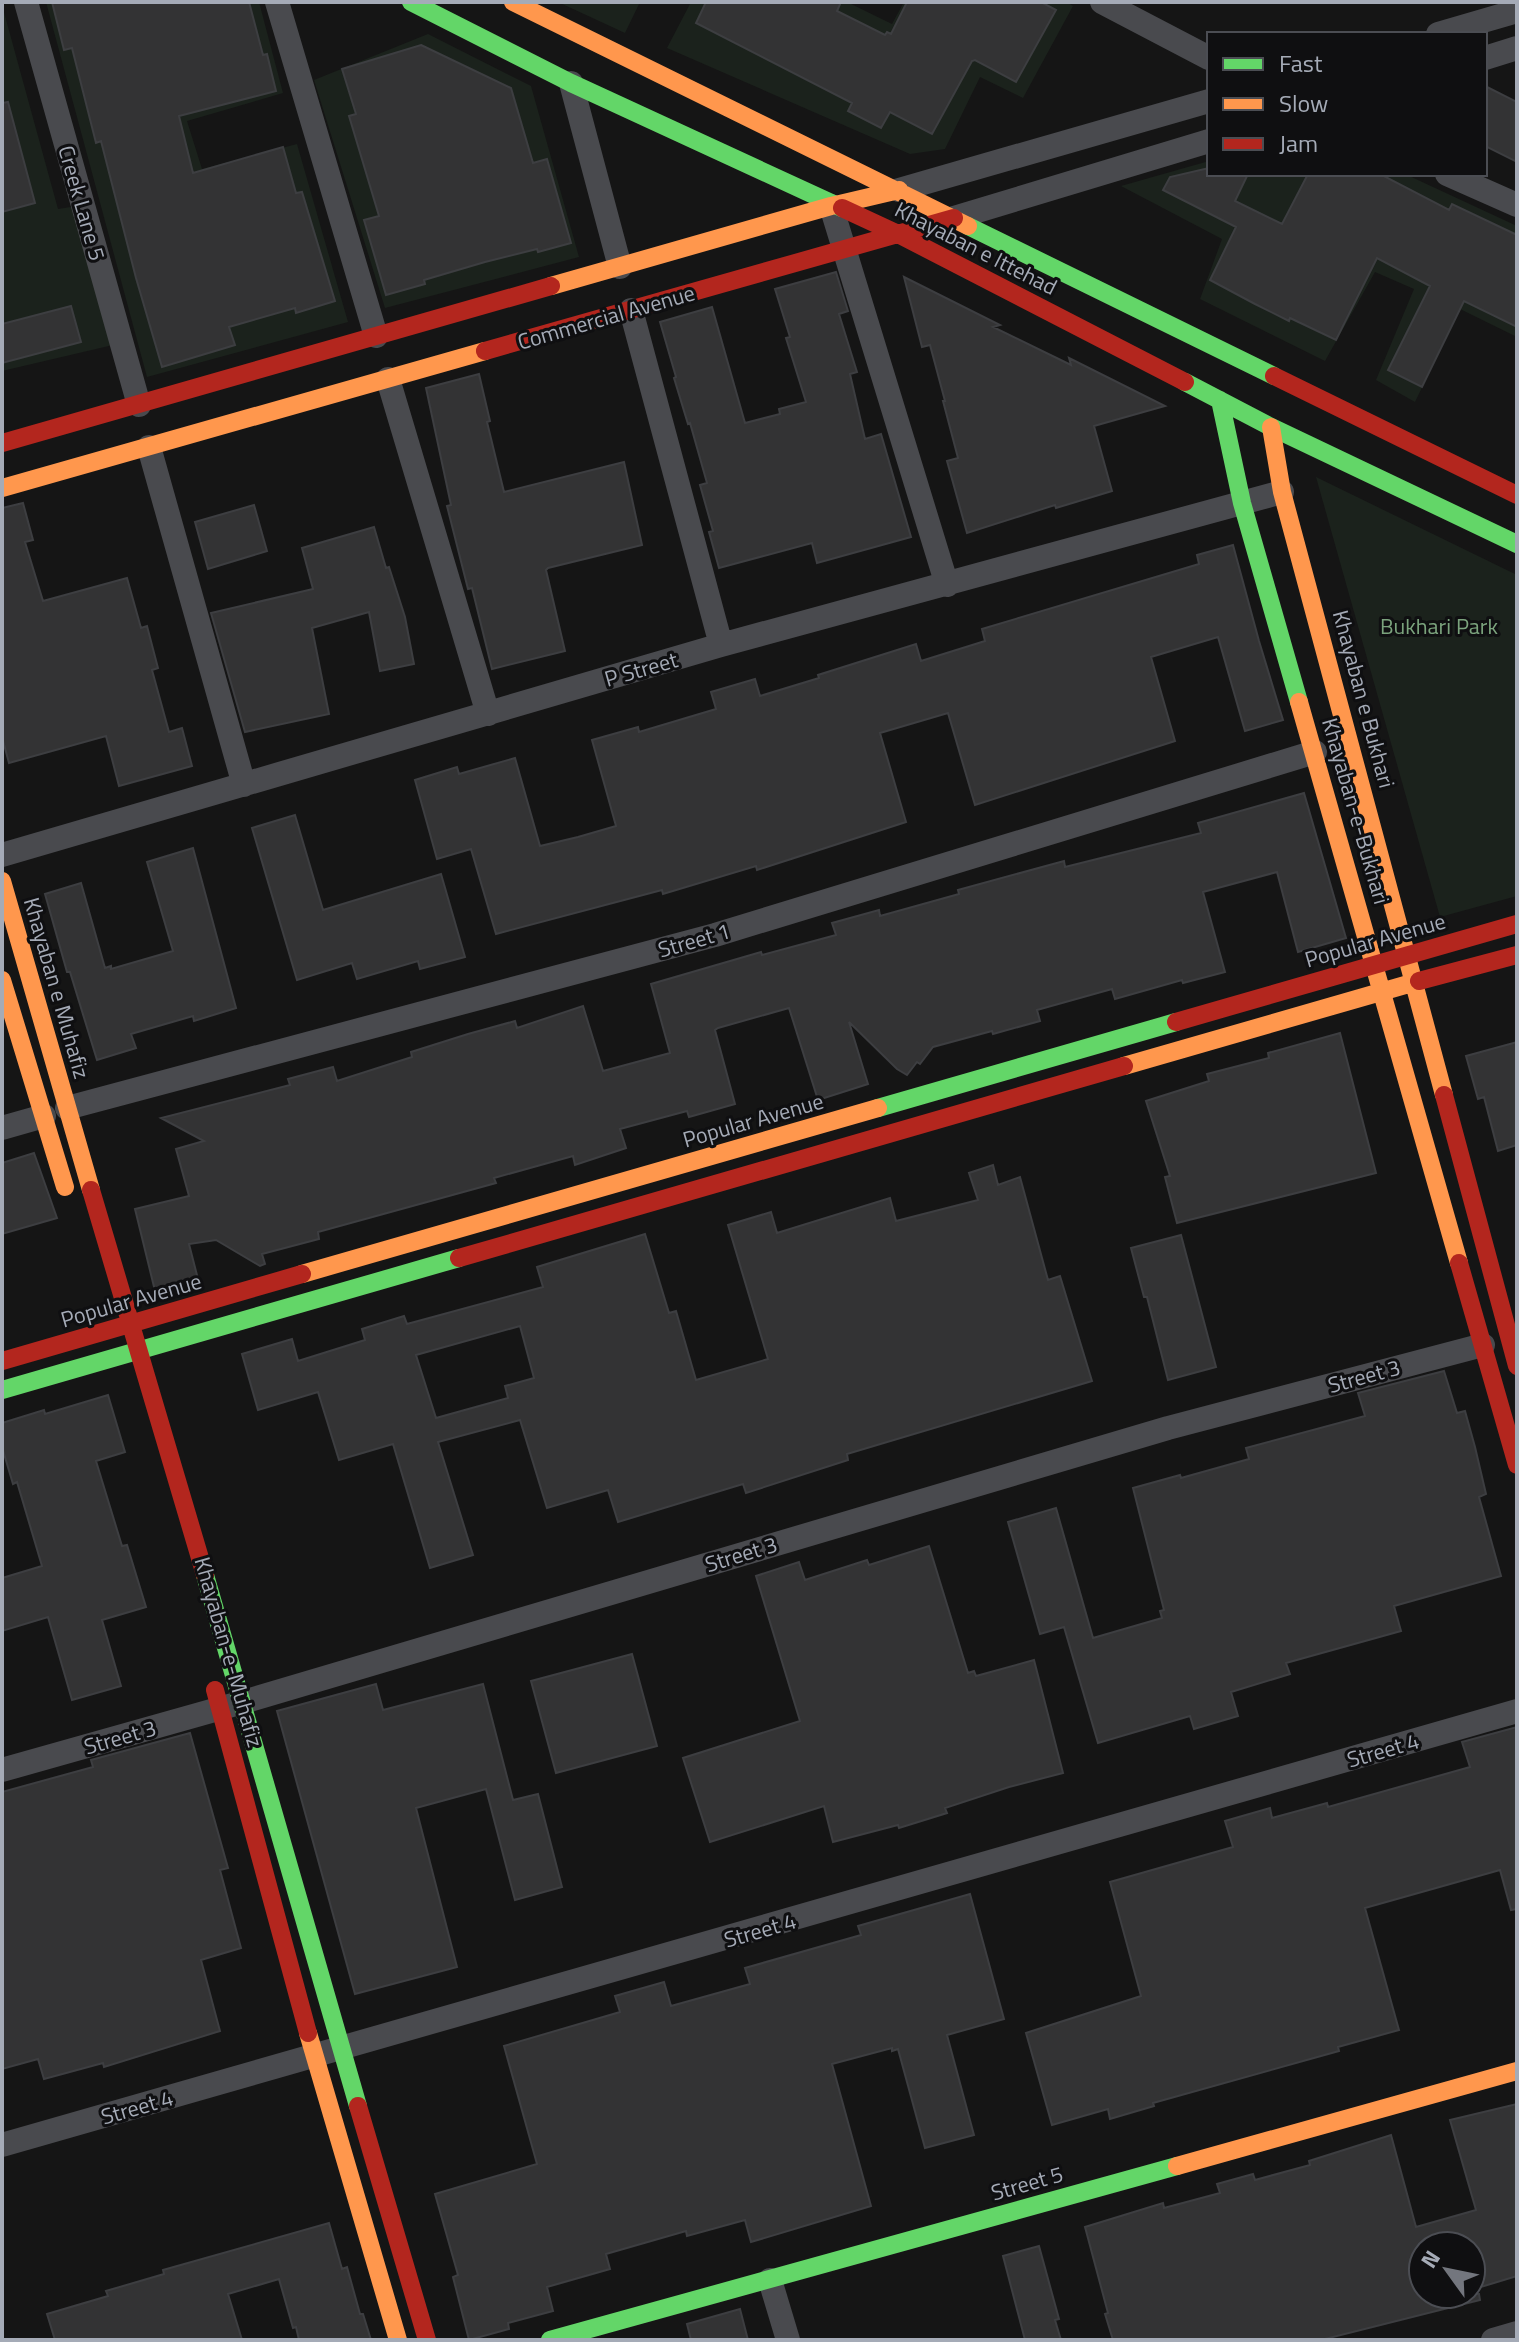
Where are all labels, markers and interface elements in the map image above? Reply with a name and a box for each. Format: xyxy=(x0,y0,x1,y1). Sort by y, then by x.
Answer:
legend xyxy=(1207,32,1487,176)
text: Fast xyxy=(1279,45,1323,81)
text: Slow xyxy=(1279,85,1328,121)
text: Jam xyxy=(1279,125,1318,161)
street label: Creek Lane 5 xyxy=(49,141,115,265)
street label: Khayaban e Ittehad xyxy=(889,192,1063,304)
street label: Commercial Avenue xyxy=(513,275,699,359)
street label: Khayaban e Bukhari xyxy=(1324,606,1404,792)
park label: Bukhari Park xyxy=(1380,609,1498,643)
street label: P Street xyxy=(600,642,682,696)
street label: Khayaban-e-Bukhari xyxy=(1313,714,1399,908)
street label: Khayaban e Muhafiz xyxy=(15,893,99,1083)
street label: Popular Avenue xyxy=(1301,904,1449,976)
street label: Street 1 xyxy=(654,913,734,967)
street label: Popular Avenue xyxy=(679,1084,827,1156)
street label: Popular Avenue xyxy=(57,1264,205,1336)
street label: Street 3 xyxy=(1324,1350,1404,1402)
street label: Street 3 xyxy=(701,1527,781,1581)
street label: Khayaban-e-Muhafiz xyxy=(186,1553,272,1751)
street label: Street 3 xyxy=(80,1710,160,1764)
street label: Street 4 xyxy=(1343,1723,1423,1777)
street label: Street 4 xyxy=(720,1903,800,1957)
street label: Street 4 xyxy=(97,2080,177,2134)
street label: Street 5 xyxy=(987,2156,1067,2210)
north arrow xyxy=(1407,2230,1487,2310)
text: N xyxy=(1412,2243,1449,2275)

